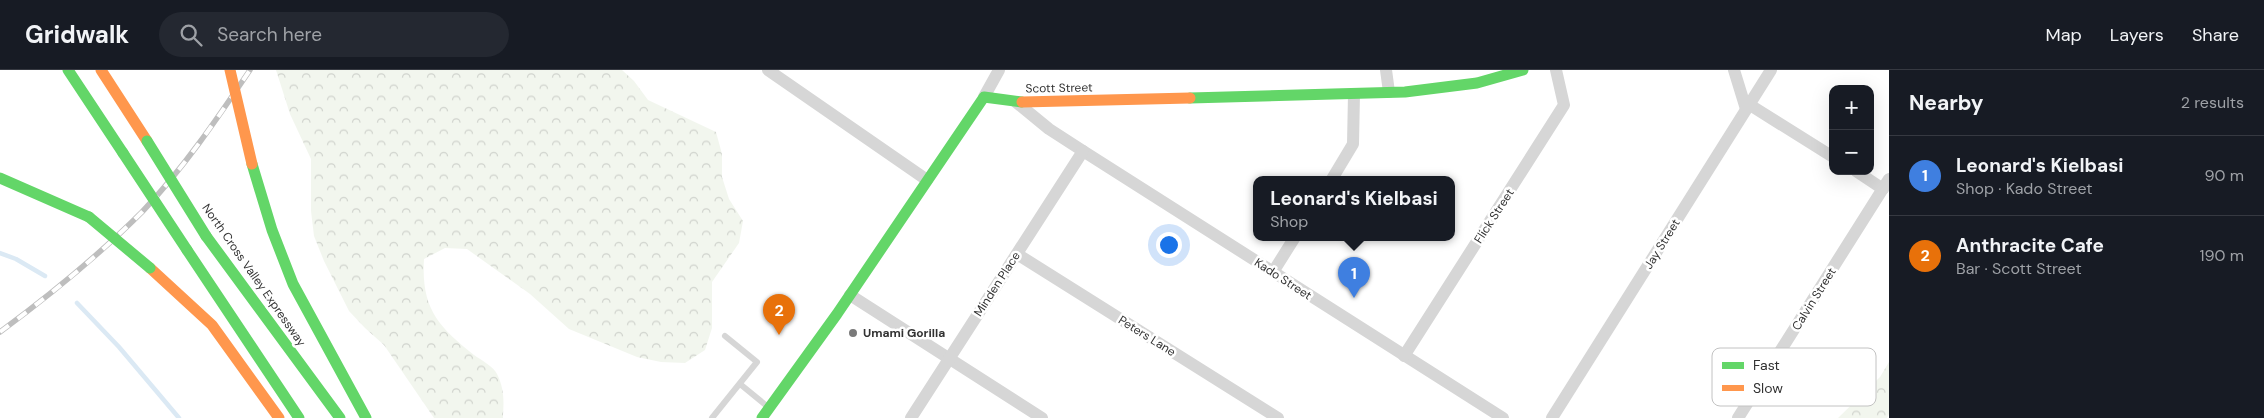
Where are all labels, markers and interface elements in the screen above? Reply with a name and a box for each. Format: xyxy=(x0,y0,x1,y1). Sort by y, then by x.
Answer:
search box xyxy=(159,12,509,57)
text: Gridwalk xyxy=(25,19,129,50)
icon: search xyxy=(177,21,205,49)
text: Search here xyxy=(217,22,322,47)
text: Map xyxy=(2046,23,2082,47)
text: Layers xyxy=(2110,23,2164,47)
text: Share xyxy=(2192,23,2239,47)
street label: Scott Street xyxy=(1025,79,1093,97)
map controls xyxy=(1829,85,1874,175)
button: + xyxy=(1829,85,1874,130)
text: Nearby xyxy=(1909,89,1983,117)
text: 2 results xyxy=(2181,92,2244,113)
button: − xyxy=(1829,130,1874,175)
text: Leonard's Kielbasi xyxy=(1956,153,2123,178)
text: 1 xyxy=(1922,165,1928,186)
text: 90 m xyxy=(2204,165,2244,186)
popup xyxy=(1253,176,1455,241)
text: Shop · Kado Street xyxy=(1956,178,2092,199)
street label: Flick Street xyxy=(1470,185,1518,246)
text: Leonard's Kielbasi xyxy=(1270,186,1438,211)
street label: North Cross Valley Expressway xyxy=(199,201,310,350)
text: Shop xyxy=(1270,211,1308,232)
street label: Jay Street xyxy=(1640,216,1684,272)
your location xyxy=(1156,232,1182,258)
text: Anthracite Cafe xyxy=(1956,233,2104,258)
text: 2 xyxy=(1920,245,1930,266)
text: 190 m xyxy=(2200,245,2244,266)
street label: Minden Place xyxy=(970,248,1024,319)
street label: Kado Street xyxy=(1251,255,1315,304)
pin: 1 xyxy=(1338,257,1370,298)
text: Bar · Scott Street xyxy=(1956,258,2082,279)
street label: Calvin Street xyxy=(1788,264,1840,333)
pin: 2 xyxy=(763,294,795,335)
street label: Peters Lane xyxy=(1115,312,1179,360)
place label: Umami Gorilla xyxy=(863,325,945,341)
marker: Umami Gorilla xyxy=(847,327,859,339)
legend xyxy=(1712,348,1876,406)
text: Fast xyxy=(1753,356,1780,374)
text: Slow xyxy=(1753,379,1783,397)

